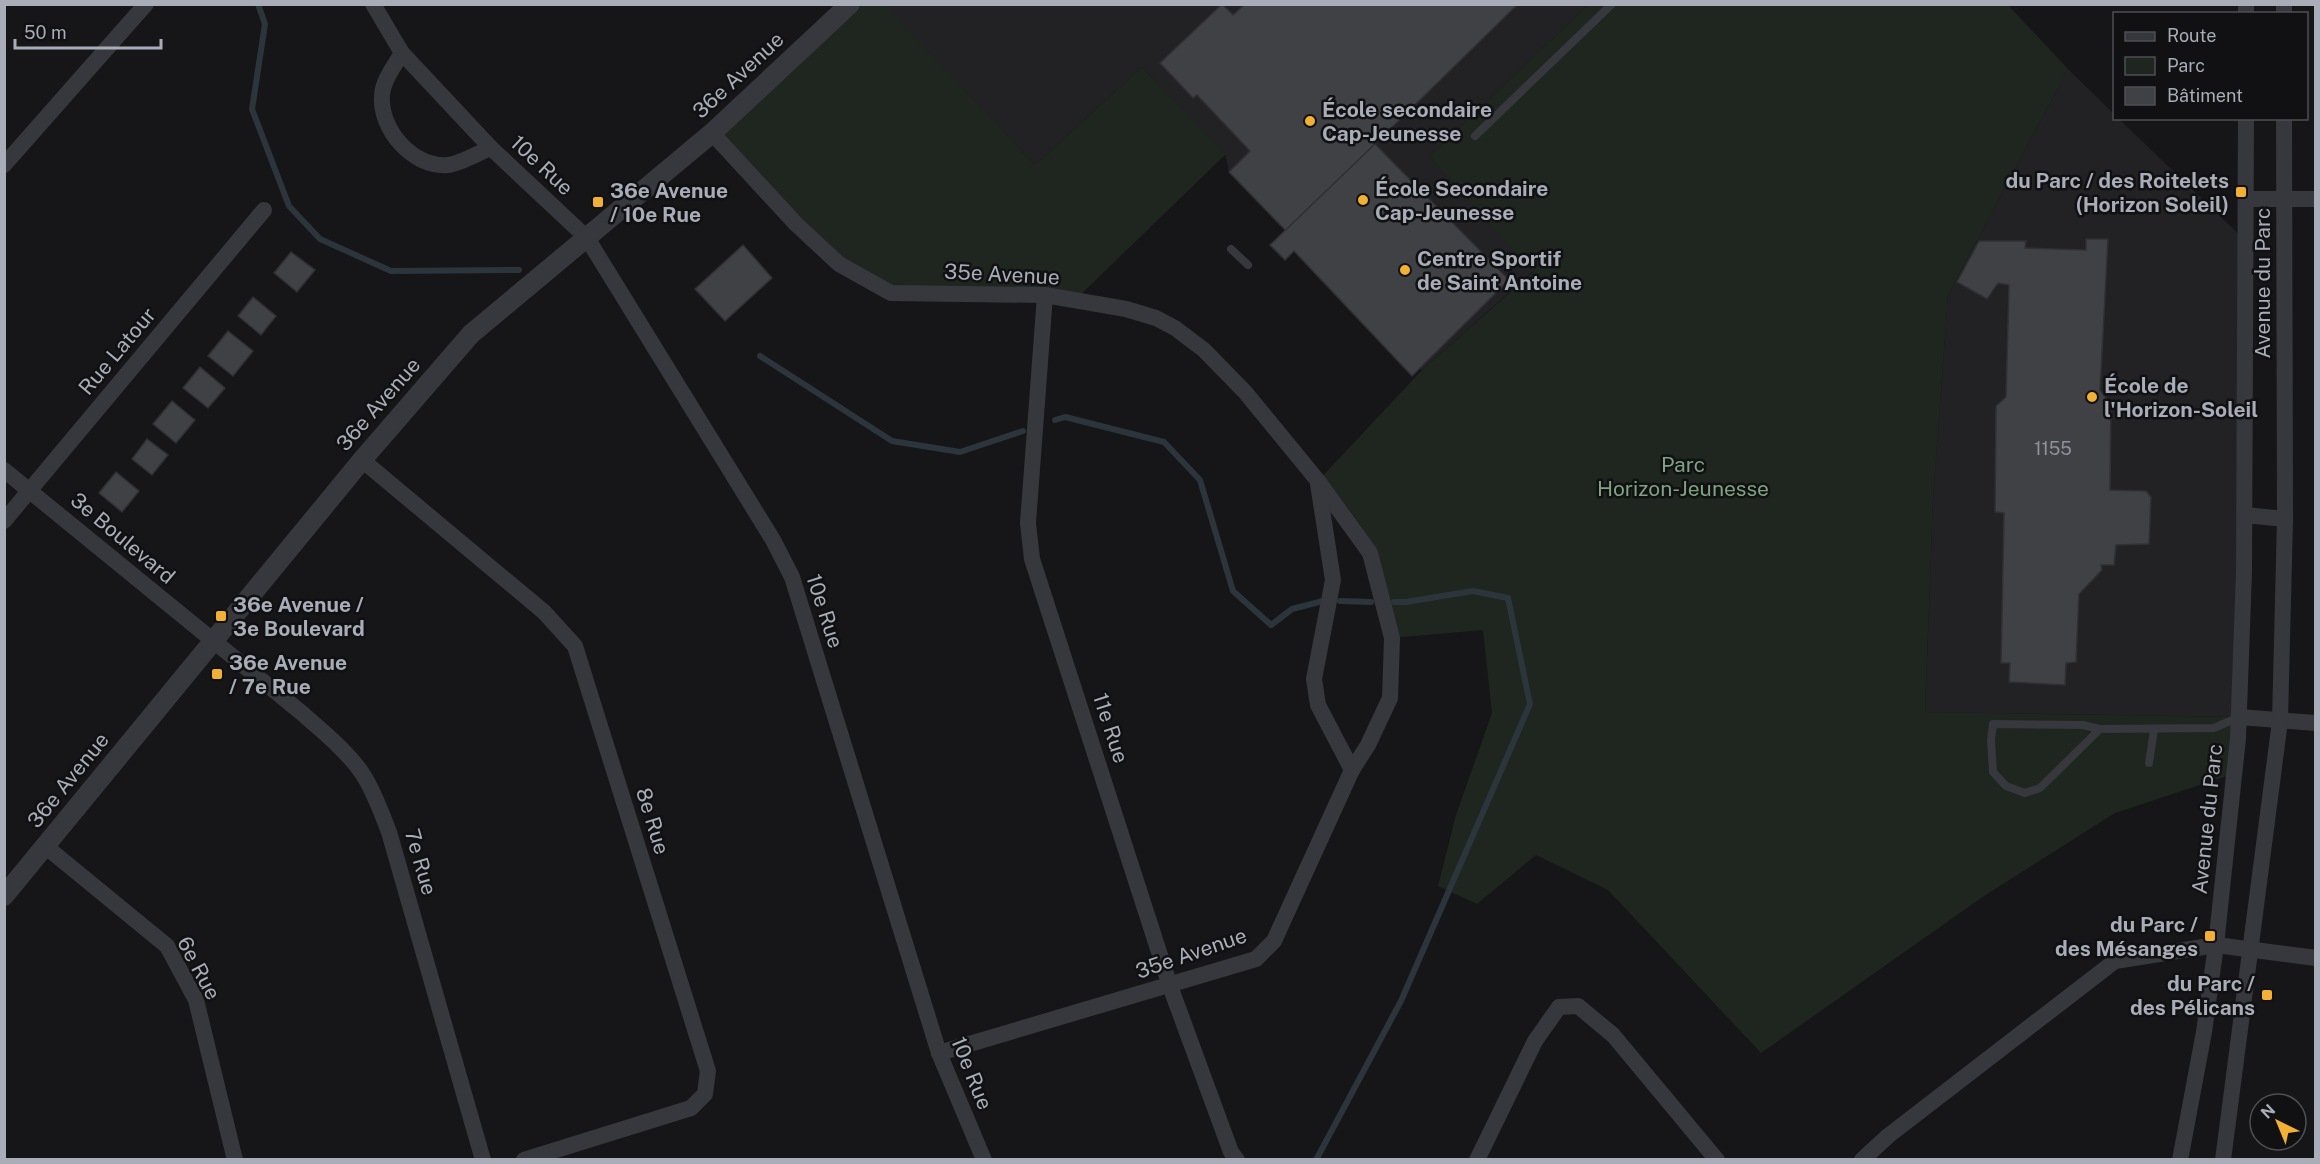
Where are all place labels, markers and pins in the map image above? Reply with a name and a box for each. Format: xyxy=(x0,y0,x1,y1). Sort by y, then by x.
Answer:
place label: École secondaire Cap-Jeunesse xyxy=(1322,97,1492,146)
marker: École secondaire Cap-Jeunesse xyxy=(1303,114,1317,128)
place label: du Parc / des Roitelets (Horizon Soleil) xyxy=(2006,168,2229,217)
place label: École Secondaire Cap-Jeunesse xyxy=(1375,176,1548,225)
place label: 36e Avenue / 10e Rue xyxy=(610,178,728,227)
marker: du Parc / des Roitelets (Horizon Soleil) xyxy=(2234,185,2248,199)
marker: École Secondaire Cap-Jeunesse xyxy=(1356,193,1370,207)
marker: 36e Avenue / 10e Rue xyxy=(591,195,605,209)
place label: Centre Sportif de Saint Antoine xyxy=(1417,246,1582,295)
marker: Centre Sportif de Saint Antoine xyxy=(1398,263,1412,277)
place label: École de l'Horizon-Soleil xyxy=(2104,373,2258,422)
marker: École de l'Horizon-Soleil xyxy=(2085,390,2099,404)
place label: 36e Avenue / 3e Boulevard xyxy=(233,592,365,641)
marker: 36e Avenue / 3e Boulevard xyxy=(214,609,228,623)
place label: 36e Avenue / 7e Rue xyxy=(229,650,347,699)
marker: 36e Avenue / 7e Rue xyxy=(210,667,224,681)
place label: du Parc / des Mésanges xyxy=(2055,912,2198,961)
marker: du Parc / des Mésanges xyxy=(2203,929,2217,943)
place label: du Parc / des Pélicans xyxy=(2130,971,2255,1020)
marker: du Parc / des Pélicans xyxy=(2260,988,2274,1002)

